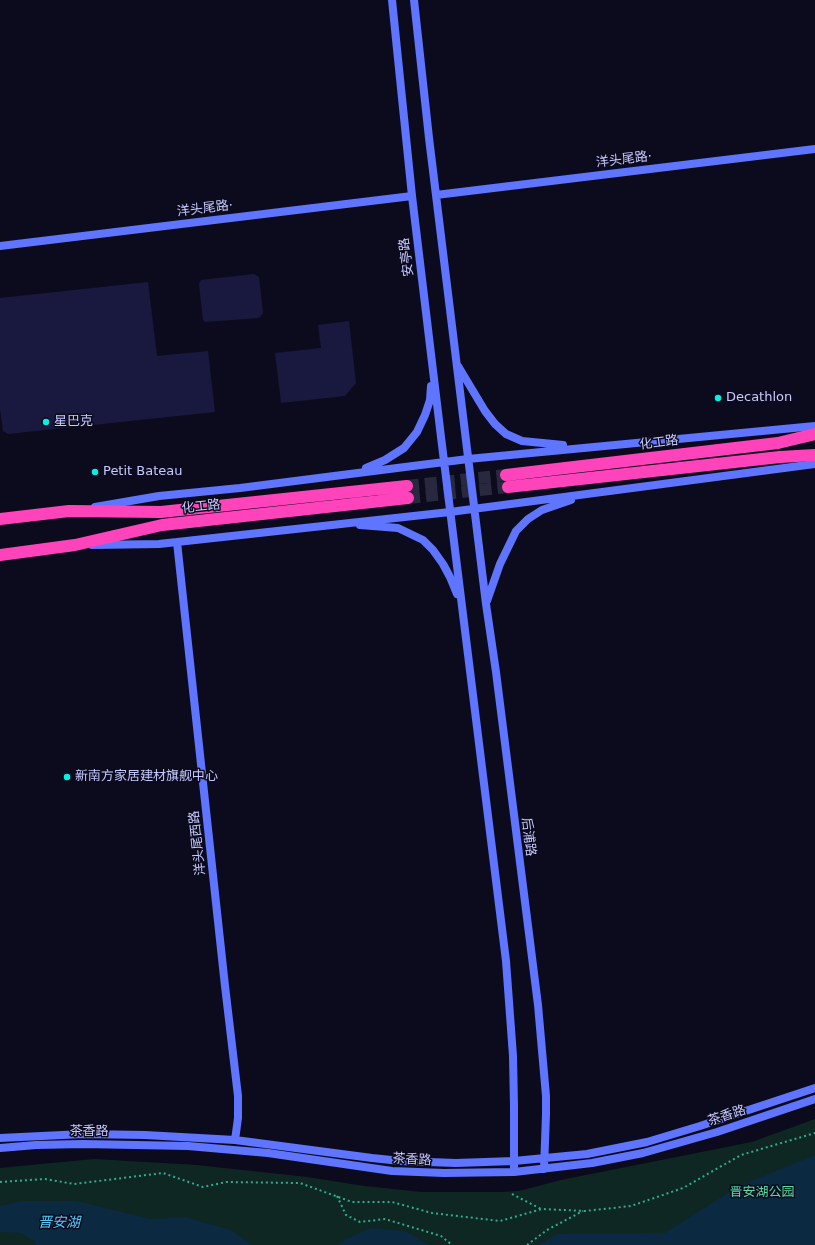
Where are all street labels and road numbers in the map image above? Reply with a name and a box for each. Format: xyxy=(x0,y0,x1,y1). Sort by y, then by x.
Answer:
street label: 洋头尾路· xyxy=(595,149,653,171)
street label: 洋头尾路· xyxy=(176,198,234,220)
street label: 安亭路 xyxy=(397,237,417,277)
street label: 化工路 xyxy=(639,433,679,453)
street label: 化工路 xyxy=(181,497,221,517)
street label: 洋头尾西路 xyxy=(187,810,209,876)
street label: 后浦路 xyxy=(518,817,538,857)
street label: 茶香路 xyxy=(706,1103,748,1129)
street label: 茶香路 xyxy=(70,1124,108,1140)
street label: 茶香路 xyxy=(392,1151,432,1169)

